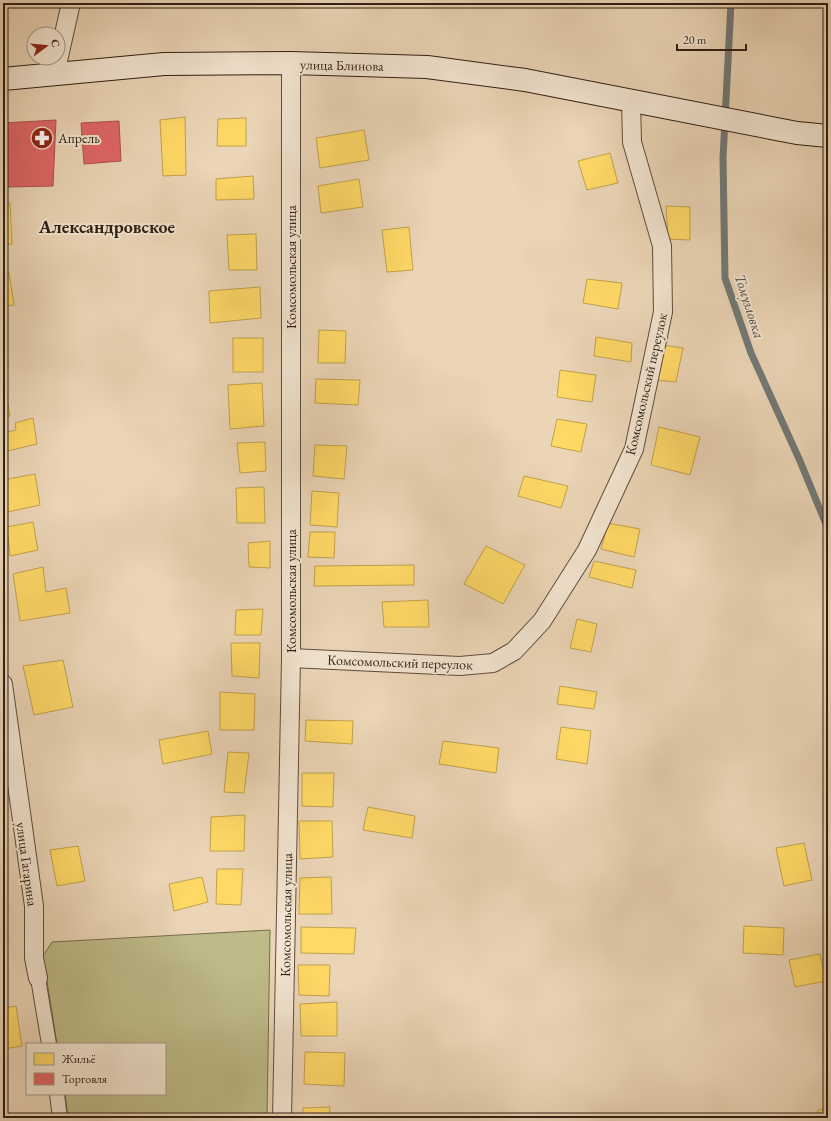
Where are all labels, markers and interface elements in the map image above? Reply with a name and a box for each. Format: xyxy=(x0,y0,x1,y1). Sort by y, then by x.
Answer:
north arrow xyxy=(26,26,66,66)
scale bar xyxy=(677,26,746,52)
text: 20 m xyxy=(683,32,707,48)
text: С xyxy=(48,38,63,49)
street label: улица Блинова xyxy=(300,55,384,75)
pharmacy icon: Апрель xyxy=(29,125,55,151)
place label: Апрель xyxy=(57,129,100,147)
street label: Комсомольская улица xyxy=(282,205,300,329)
district label: Александровское xyxy=(38,215,176,238)
water label: Томузловка xyxy=(731,271,769,341)
street label: Комсомольский переулок xyxy=(621,311,671,457)
street label: Комсомольская улица xyxy=(282,529,300,653)
street label: Комсомольский переулок xyxy=(327,650,473,674)
street label: улица Гагарина xyxy=(12,821,42,908)
street label: Комсомольская улица xyxy=(276,853,296,977)
legend xyxy=(26,1043,166,1095)
text: Жильё xyxy=(61,1051,96,1067)
text: Торговля xyxy=(62,1071,108,1087)

